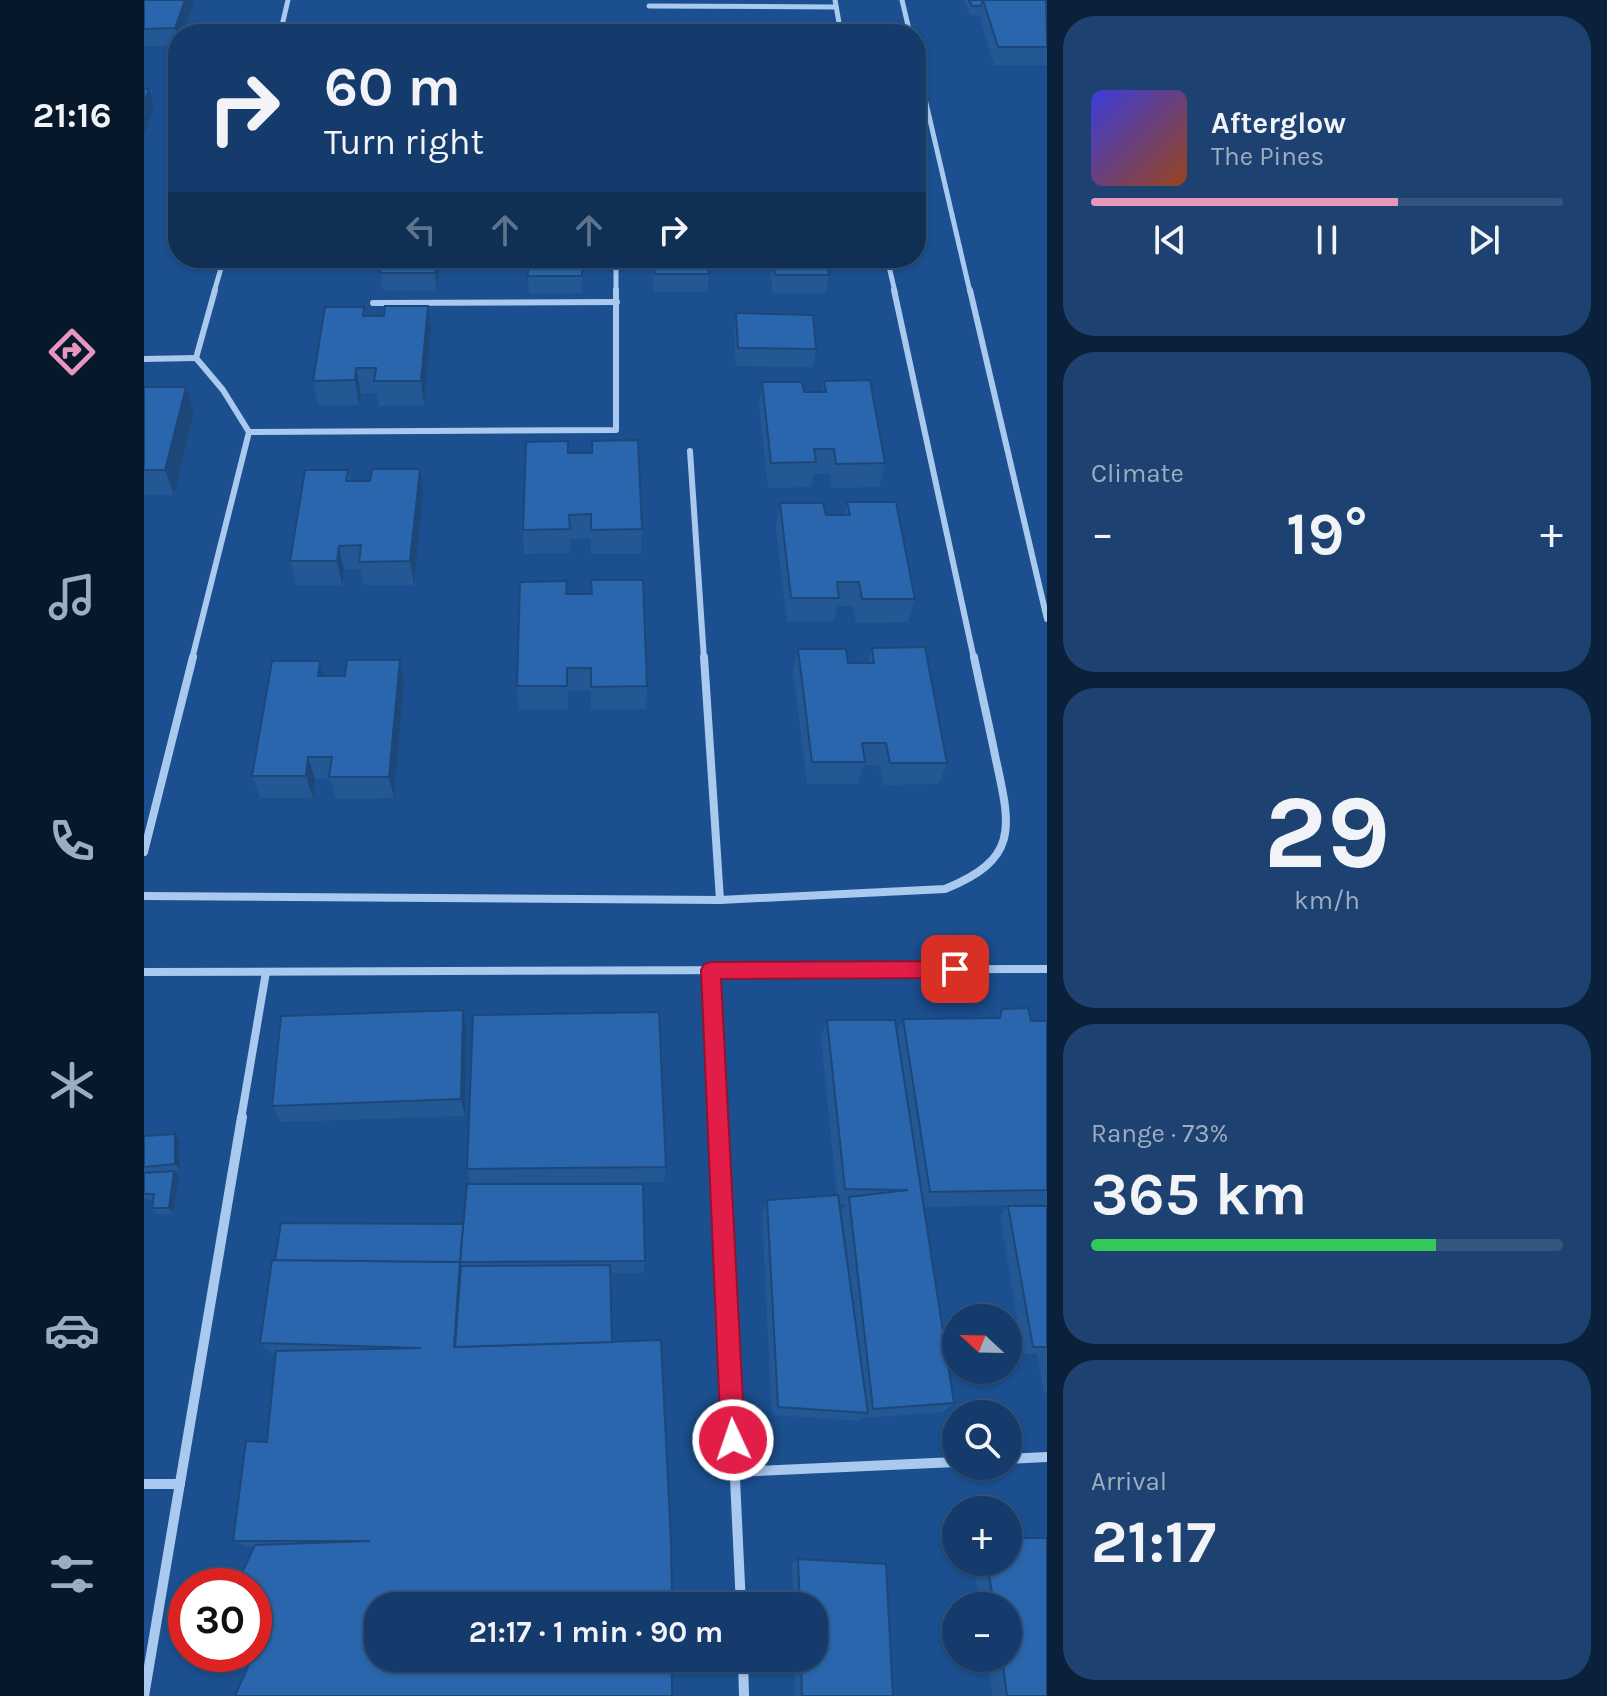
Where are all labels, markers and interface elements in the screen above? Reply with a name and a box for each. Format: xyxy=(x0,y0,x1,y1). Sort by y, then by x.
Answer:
text: 60 m xyxy=(324,54,461,119)
icon: right xyxy=(192,56,296,160)
text: 21:16 xyxy=(32,94,112,136)
text: Afterglow xyxy=(1211,105,1346,141)
text: Turn right xyxy=(324,121,484,163)
text: The Pines xyxy=(1211,141,1324,172)
icon: left xyxy=(399,208,443,252)
icon: ahead xyxy=(483,208,527,252)
icon: ahead xyxy=(567,208,611,252)
icon: right xyxy=(651,208,695,252)
icon: previous xyxy=(1148,218,1192,262)
icon: pause xyxy=(1305,218,1349,262)
icon: next xyxy=(1462,218,1506,262)
icon: directions xyxy=(44,324,100,380)
text: Climate xyxy=(1091,458,1184,489)
text: 19° xyxy=(1286,499,1368,569)
text: − xyxy=(1091,508,1114,559)
text: + xyxy=(1540,508,1563,559)
icon: music xyxy=(44,569,100,625)
text: 29 xyxy=(1264,772,1390,893)
icon: phone xyxy=(44,813,100,869)
text: km/h xyxy=(1294,885,1360,916)
pin xyxy=(921,935,989,1003)
icon: arrive xyxy=(933,947,977,991)
icon: climate xyxy=(44,1057,100,1113)
text: Range · 73% xyxy=(1091,1118,1228,1149)
text: 365 km xyxy=(1091,1159,1307,1229)
icon: car xyxy=(44,1302,100,1358)
north arrow xyxy=(942,1304,1022,1384)
map controls xyxy=(942,1304,1022,1672)
position arrow xyxy=(691,1398,775,1482)
button: search xyxy=(942,1400,1022,1480)
text: Arrival xyxy=(1091,1466,1167,1497)
button: + xyxy=(942,1496,1022,1576)
text: 21:17 xyxy=(1091,1507,1216,1577)
icon: filters xyxy=(44,1546,100,1602)
speed limit sign: 30 xyxy=(168,1568,272,1672)
button: − xyxy=(942,1592,1022,1672)
text: 21:17 · 1 min · 90 m xyxy=(469,1614,723,1650)

